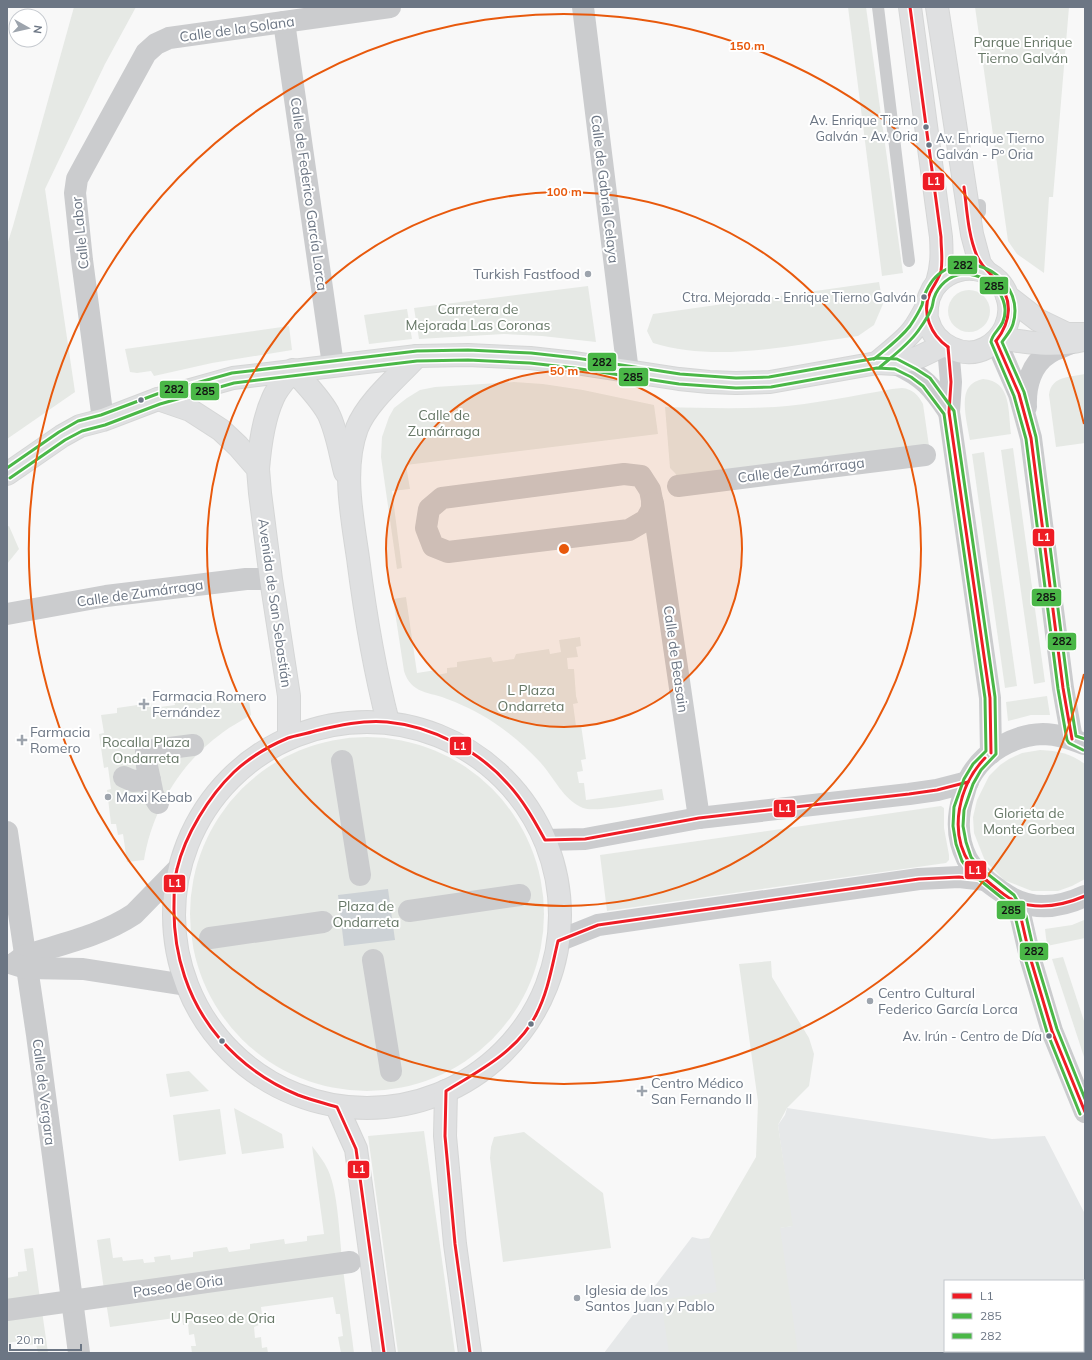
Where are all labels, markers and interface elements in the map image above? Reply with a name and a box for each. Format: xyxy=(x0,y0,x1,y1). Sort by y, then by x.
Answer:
north arrow xyxy=(8,8,48,48)
street label: Calle de la Solana xyxy=(178,12,296,46)
text: N xyxy=(30,24,45,34)
park label: Parque Enrique Tierno Galván xyxy=(974,33,1072,67)
text: 150 m xyxy=(729,38,765,53)
street label: Calle de Federico García Lorca xyxy=(287,96,331,292)
place label: Av. Enrique Tierno Galván - Av. Oria xyxy=(810,112,918,144)
street label: Calle de Gabriel Celaya xyxy=(587,114,623,264)
marker: Av. Enrique Tierno Galván - Av. Oria xyxy=(921,122,931,132)
place label: Av. Enrique Tierno Galván - Pº Oria xyxy=(936,130,1044,162)
marker: Av. Enrique Tierno Galván - Pº Oria xyxy=(924,140,934,150)
line badge: L1 xyxy=(922,172,945,191)
text: L1 xyxy=(928,174,941,188)
text: 100 m xyxy=(546,184,582,199)
street label: Calle Labor xyxy=(67,195,93,270)
line badge: 282 xyxy=(947,255,978,275)
text: 282 xyxy=(953,258,973,272)
place label: Turkish Fastfood xyxy=(473,265,580,283)
marker: Turkish Fastfood xyxy=(583,269,593,279)
line badge: 285 xyxy=(979,276,1009,295)
text: 285 xyxy=(984,279,1004,293)
place label: Ctra. Mejorada - Enrique Tierno Galván xyxy=(682,289,916,305)
marker: Ctra. Mejorada - Enrique Tierno Galván xyxy=(919,292,929,302)
park label: Carretera de Mejorada Las Coronas xyxy=(405,300,551,334)
line badge: 282 xyxy=(587,352,617,372)
text: 282 xyxy=(592,355,612,369)
text: 50 m xyxy=(550,363,578,378)
line badge: 285 xyxy=(618,367,649,387)
text: 285 xyxy=(623,370,643,384)
line badge: 282 xyxy=(159,380,189,399)
text: 282 xyxy=(164,382,184,396)
line badge: 285 xyxy=(190,382,220,401)
text: 285 xyxy=(195,384,215,398)
unlabelled marker xyxy=(136,395,146,405)
park label: Calle de Zumárraga xyxy=(408,406,480,440)
street label: Calle de Zumárraga xyxy=(737,453,865,487)
street label: Avenida de San Sebastián xyxy=(254,517,296,689)
line badge: L1 xyxy=(1032,528,1055,547)
text: L1 xyxy=(1038,530,1051,544)
centre of rings xyxy=(557,542,571,556)
street label: Calle de Zumárraga xyxy=(76,575,204,611)
line badge: 285 xyxy=(1031,588,1062,607)
text: 285 xyxy=(1036,590,1056,604)
street label: Calle de Beasain xyxy=(660,604,692,714)
line badge: 282 xyxy=(1047,632,1077,651)
text: 282 xyxy=(1052,634,1072,648)
park label: L Plaza Ondarreta xyxy=(498,681,564,715)
place label: Farmacia Romero Fernández xyxy=(152,687,267,721)
marker: Farmacia Romero Fernández xyxy=(139,699,149,709)
place label: Farmacia Romero xyxy=(30,723,90,757)
park label: Rocalla Plaza Ondarreta xyxy=(102,733,190,767)
marker: Farmacia Romero xyxy=(17,735,27,745)
line badge: L1 xyxy=(449,736,472,756)
text: L1 xyxy=(454,739,467,753)
place label: Maxi Kebab xyxy=(116,788,192,806)
marker: Maxi Kebab xyxy=(103,792,113,802)
line badge: L1 xyxy=(773,799,796,818)
text: L1 xyxy=(779,801,792,815)
park label: Glorieta de Monte Gorbea xyxy=(983,804,1075,838)
line badge: L1 xyxy=(964,860,987,880)
text: L1 xyxy=(969,863,982,877)
line badge: L1 xyxy=(163,874,186,893)
text: L1 xyxy=(169,876,182,890)
park label: Plaza de Ondarreta xyxy=(333,897,399,931)
line badge: 285 xyxy=(996,900,1026,920)
text: 285 xyxy=(1001,903,1021,917)
line badge: 282 xyxy=(1019,942,1049,961)
text: 282 xyxy=(1024,944,1044,958)
place label: Centro Cultural Federico García Lorca xyxy=(878,984,1018,1018)
marker: Centro Cultural Federico García Lorca xyxy=(865,996,875,1006)
unlabelled marker xyxy=(526,1019,536,1029)
place label: Av. Irún - Centro de Día xyxy=(903,1028,1042,1044)
marker: Av. Irún - Centro de Día xyxy=(1044,1031,1054,1041)
unlabelled marker xyxy=(217,1036,227,1046)
street label: Calle de Vergara xyxy=(29,1038,59,1146)
place label: Centro Médico San Fernando II xyxy=(651,1074,752,1108)
marker: Centro Médico San Fernando II xyxy=(636,1085,648,1097)
line badge: L1 xyxy=(347,1160,370,1179)
text: L1 xyxy=(353,1162,366,1176)
street label: Paseo de Oria xyxy=(132,1271,224,1301)
legend xyxy=(944,1280,1084,1352)
place label: Iglesia de los Santos Juan y Pablo xyxy=(585,1281,715,1315)
text: L1 xyxy=(980,1288,994,1303)
marker: Iglesia de los Santos Juan y Pablo xyxy=(572,1293,582,1303)
text: 285 xyxy=(980,1308,1002,1323)
park label: U Paseo de Oria xyxy=(171,1309,275,1327)
scale bar xyxy=(10,1326,81,1352)
text: 282 xyxy=(980,1328,1002,1343)
text: 20 m xyxy=(16,1332,44,1347)

